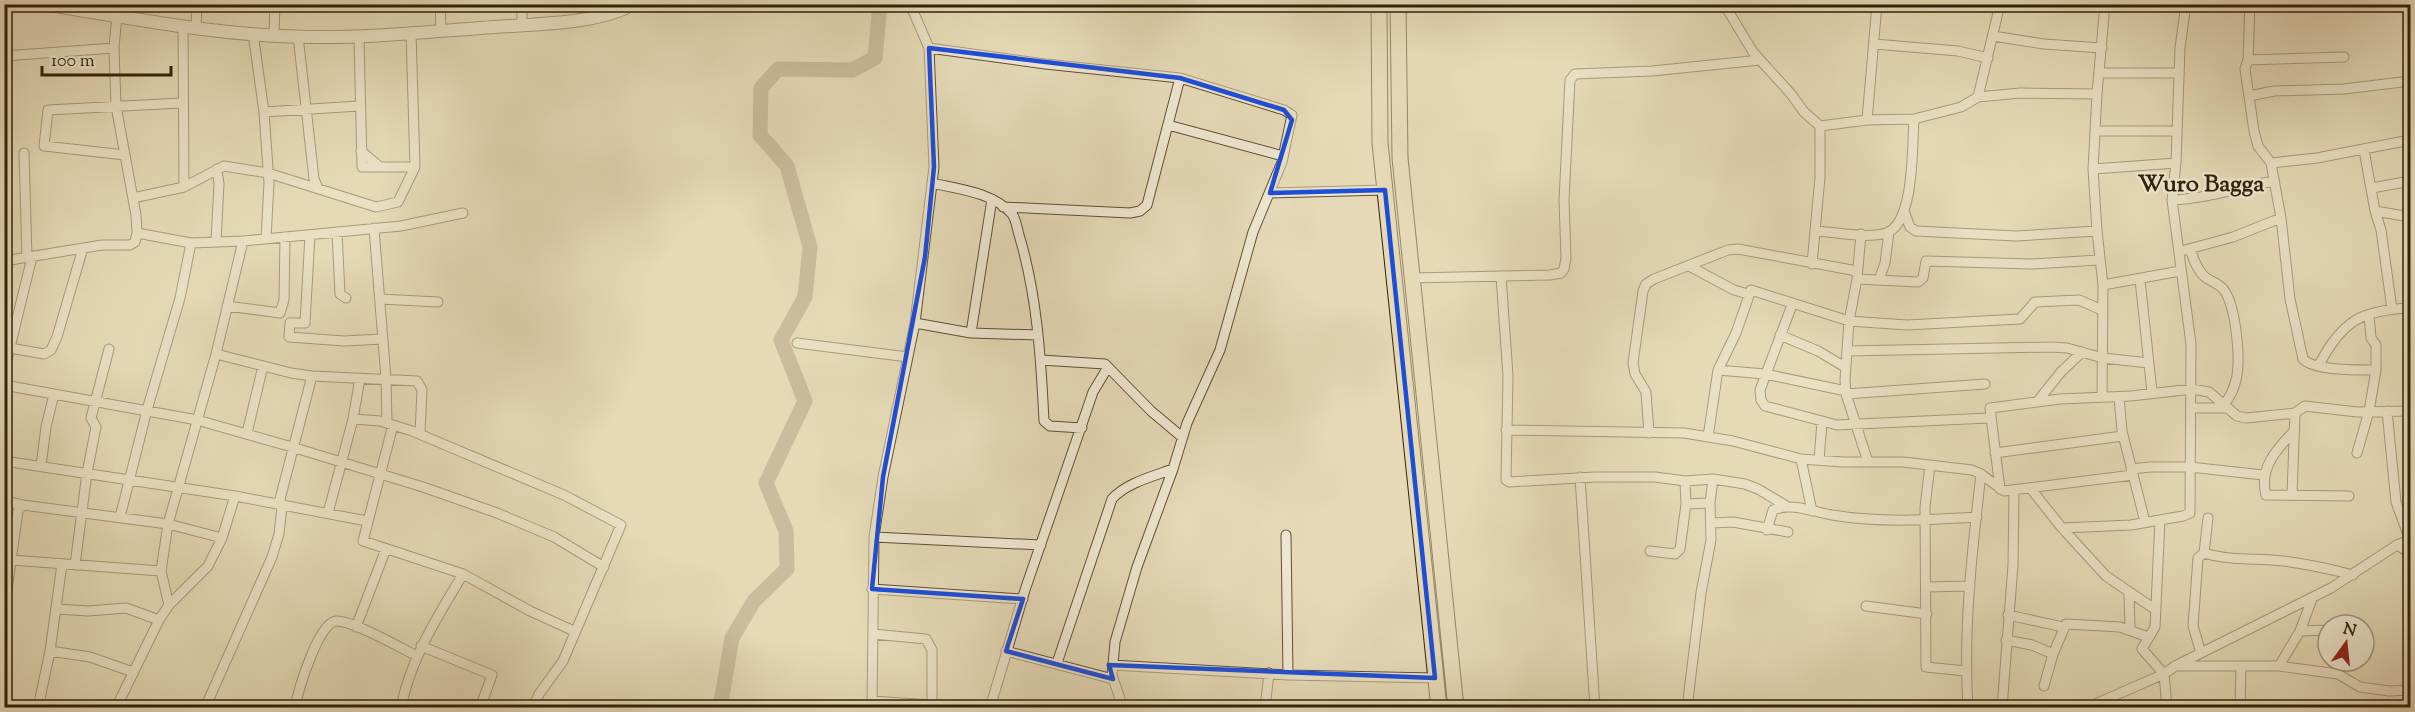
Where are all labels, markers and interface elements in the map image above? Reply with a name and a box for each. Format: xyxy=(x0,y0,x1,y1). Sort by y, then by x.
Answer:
scale bar xyxy=(42,39,171,77)
text: 100 m xyxy=(51,49,95,75)
district label: Wuro Bagga xyxy=(2138,168,2265,202)
north arrow xyxy=(2316,613,2376,673)
text: N xyxy=(2340,618,2359,644)

